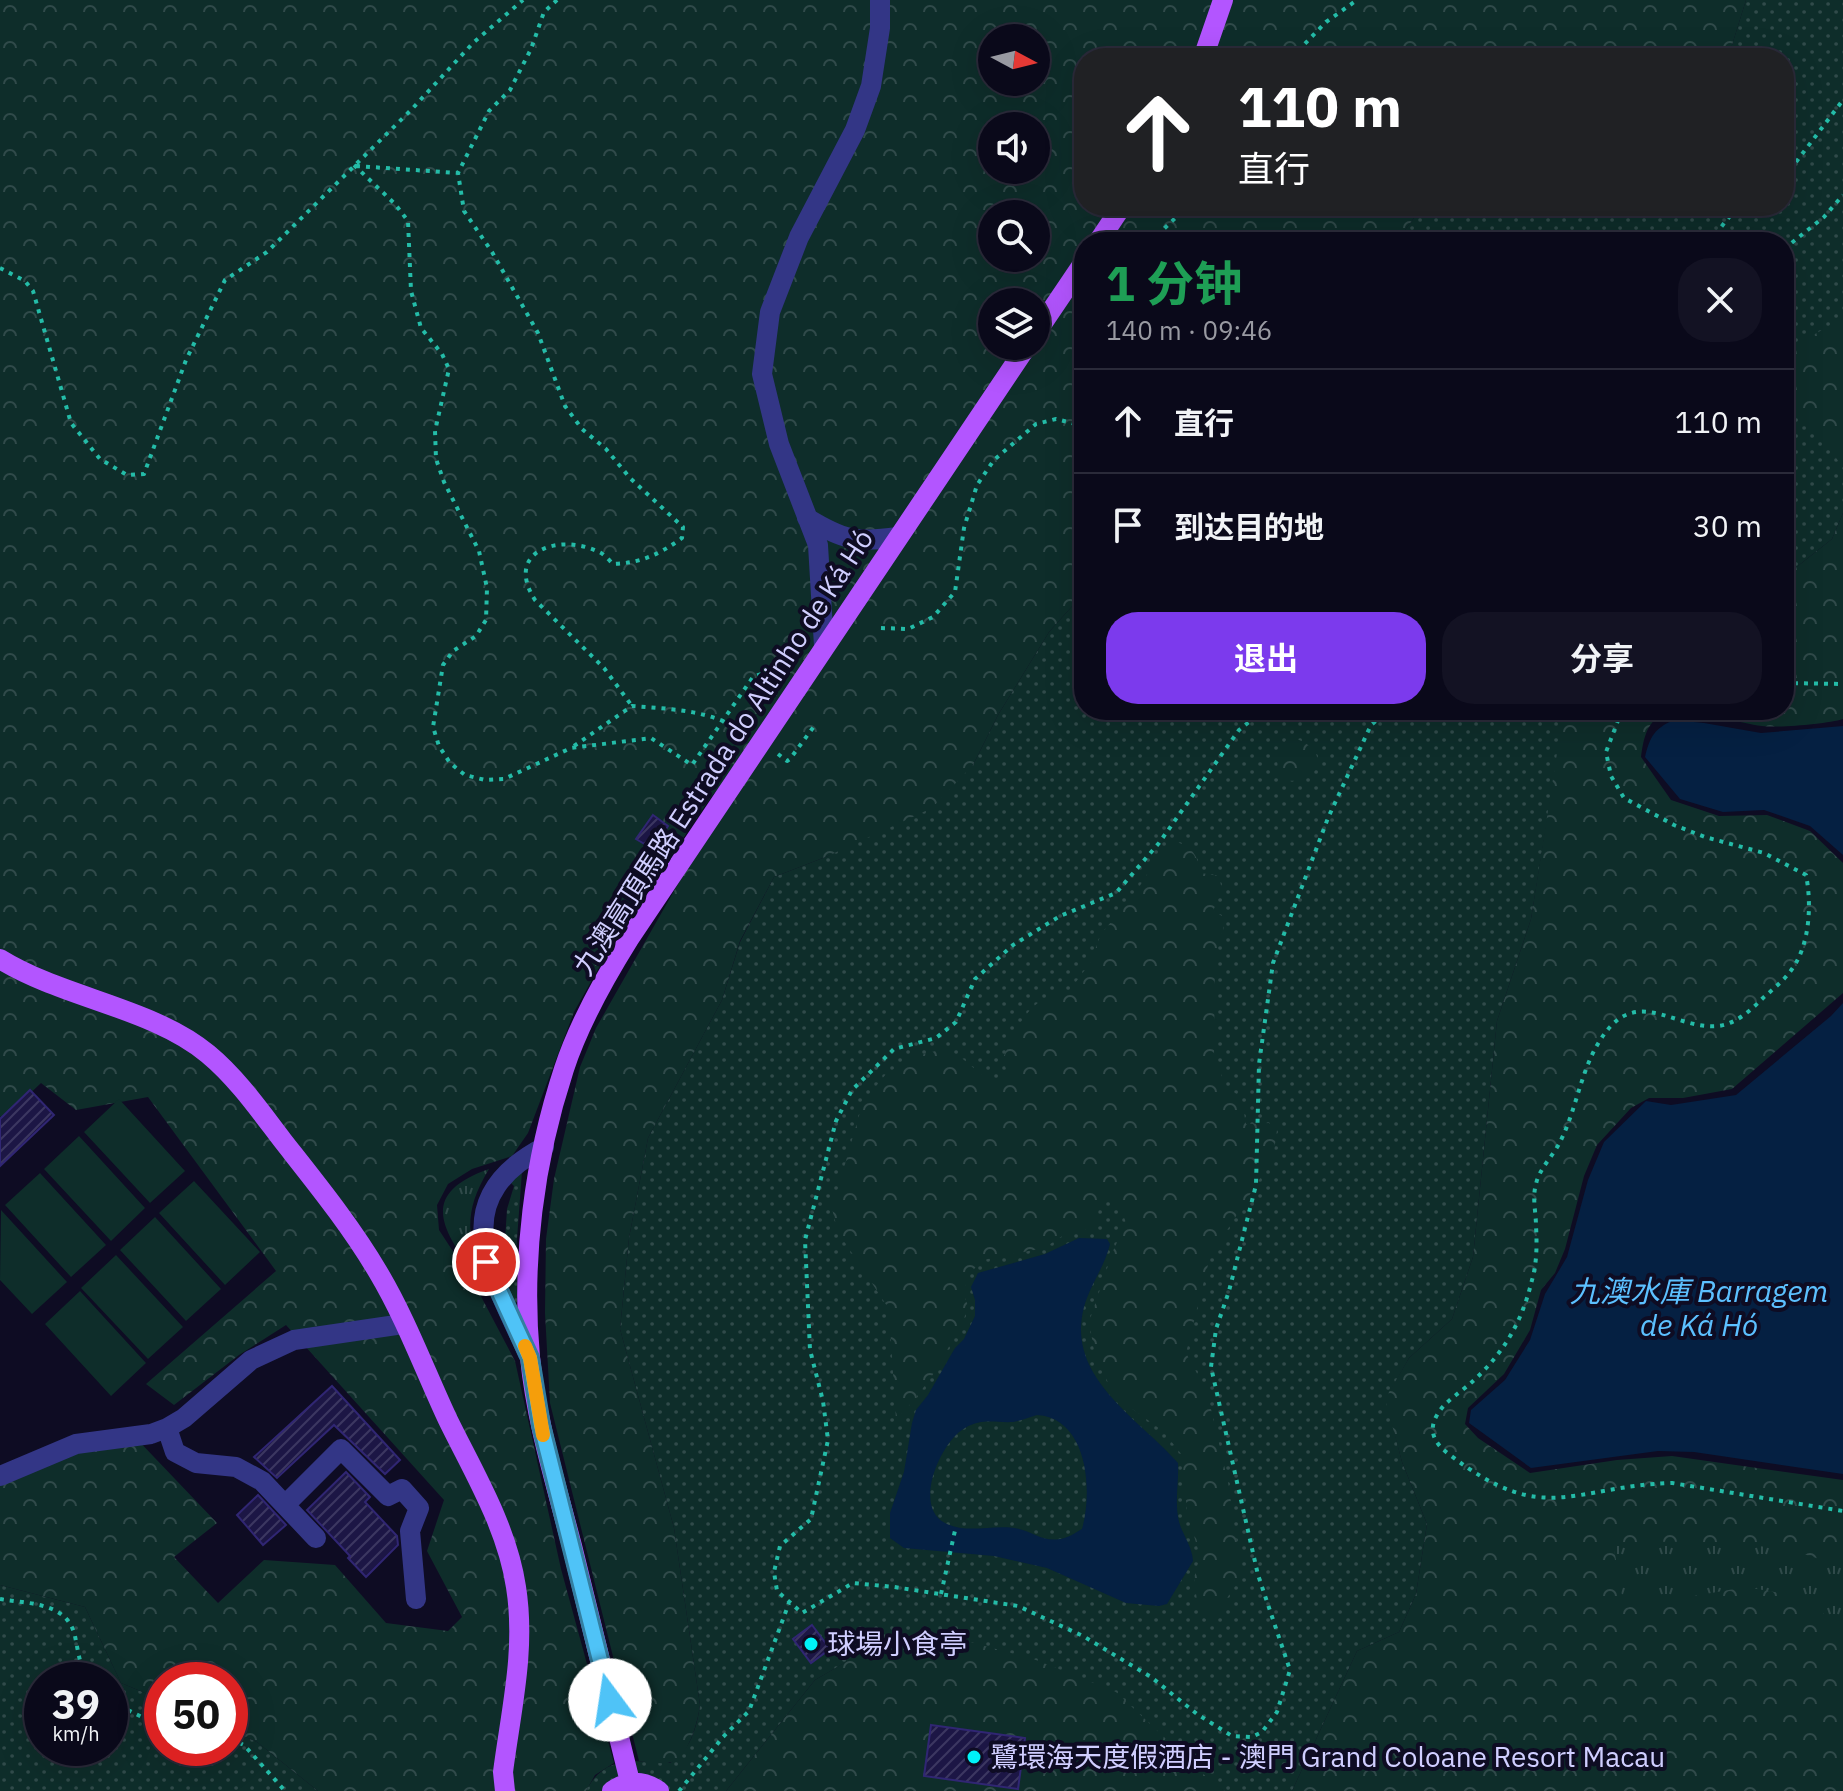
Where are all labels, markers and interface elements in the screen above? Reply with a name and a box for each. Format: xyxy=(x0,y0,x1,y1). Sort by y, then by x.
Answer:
north arrow xyxy=(978,24,1050,96)
map controls xyxy=(978,24,1050,360)
text: 110 m xyxy=(1238,70,1402,142)
icon: ahead xyxy=(1106,80,1210,184)
button: sound xyxy=(978,112,1050,184)
text: 直行 xyxy=(1238,145,1310,192)
button: search xyxy=(978,200,1050,272)
text: 1 分钟 xyxy=(1106,252,1242,314)
button: close xyxy=(1678,258,1762,342)
button: layers xyxy=(978,288,1050,360)
text: 140 m · 09:46 xyxy=(1106,313,1272,347)
icon: ahead xyxy=(1106,399,1150,443)
text: 110 m xyxy=(1675,402,1762,441)
text: 直行 xyxy=(1174,403,1234,442)
icon: arrive xyxy=(1106,503,1150,547)
text: 30 m xyxy=(1693,506,1762,545)
text: 到达目的地 xyxy=(1174,507,1324,546)
street label: 九澳高頂馬路 Estrada do Altinho de Ká Hó xyxy=(564,522,881,982)
button: 退出 xyxy=(1106,612,1426,704)
button: 分享 xyxy=(1442,612,1762,704)
pin xyxy=(452,1228,520,1296)
icon: arrive xyxy=(464,1240,508,1284)
water label: 九澳水庫 Barragem de Ká Hó xyxy=(1570,1271,1828,1344)
place label: 球場小食亭 xyxy=(827,1625,967,1662)
marker: 球場小食亭 xyxy=(802,1635,820,1653)
position arrow xyxy=(568,1658,652,1742)
speed limit sign: 50 xyxy=(144,1662,248,1766)
text: 39 xyxy=(52,1678,100,1730)
text: km/h xyxy=(52,1720,100,1747)
place label: 鷺環海天度假酒店 - 澳門 Grand Coloane Resort Macau xyxy=(990,1738,1665,1775)
marker: 鷺環海天度假酒店 - 澳門 Grand Coloane Resort Macau xyxy=(965,1748,983,1766)

